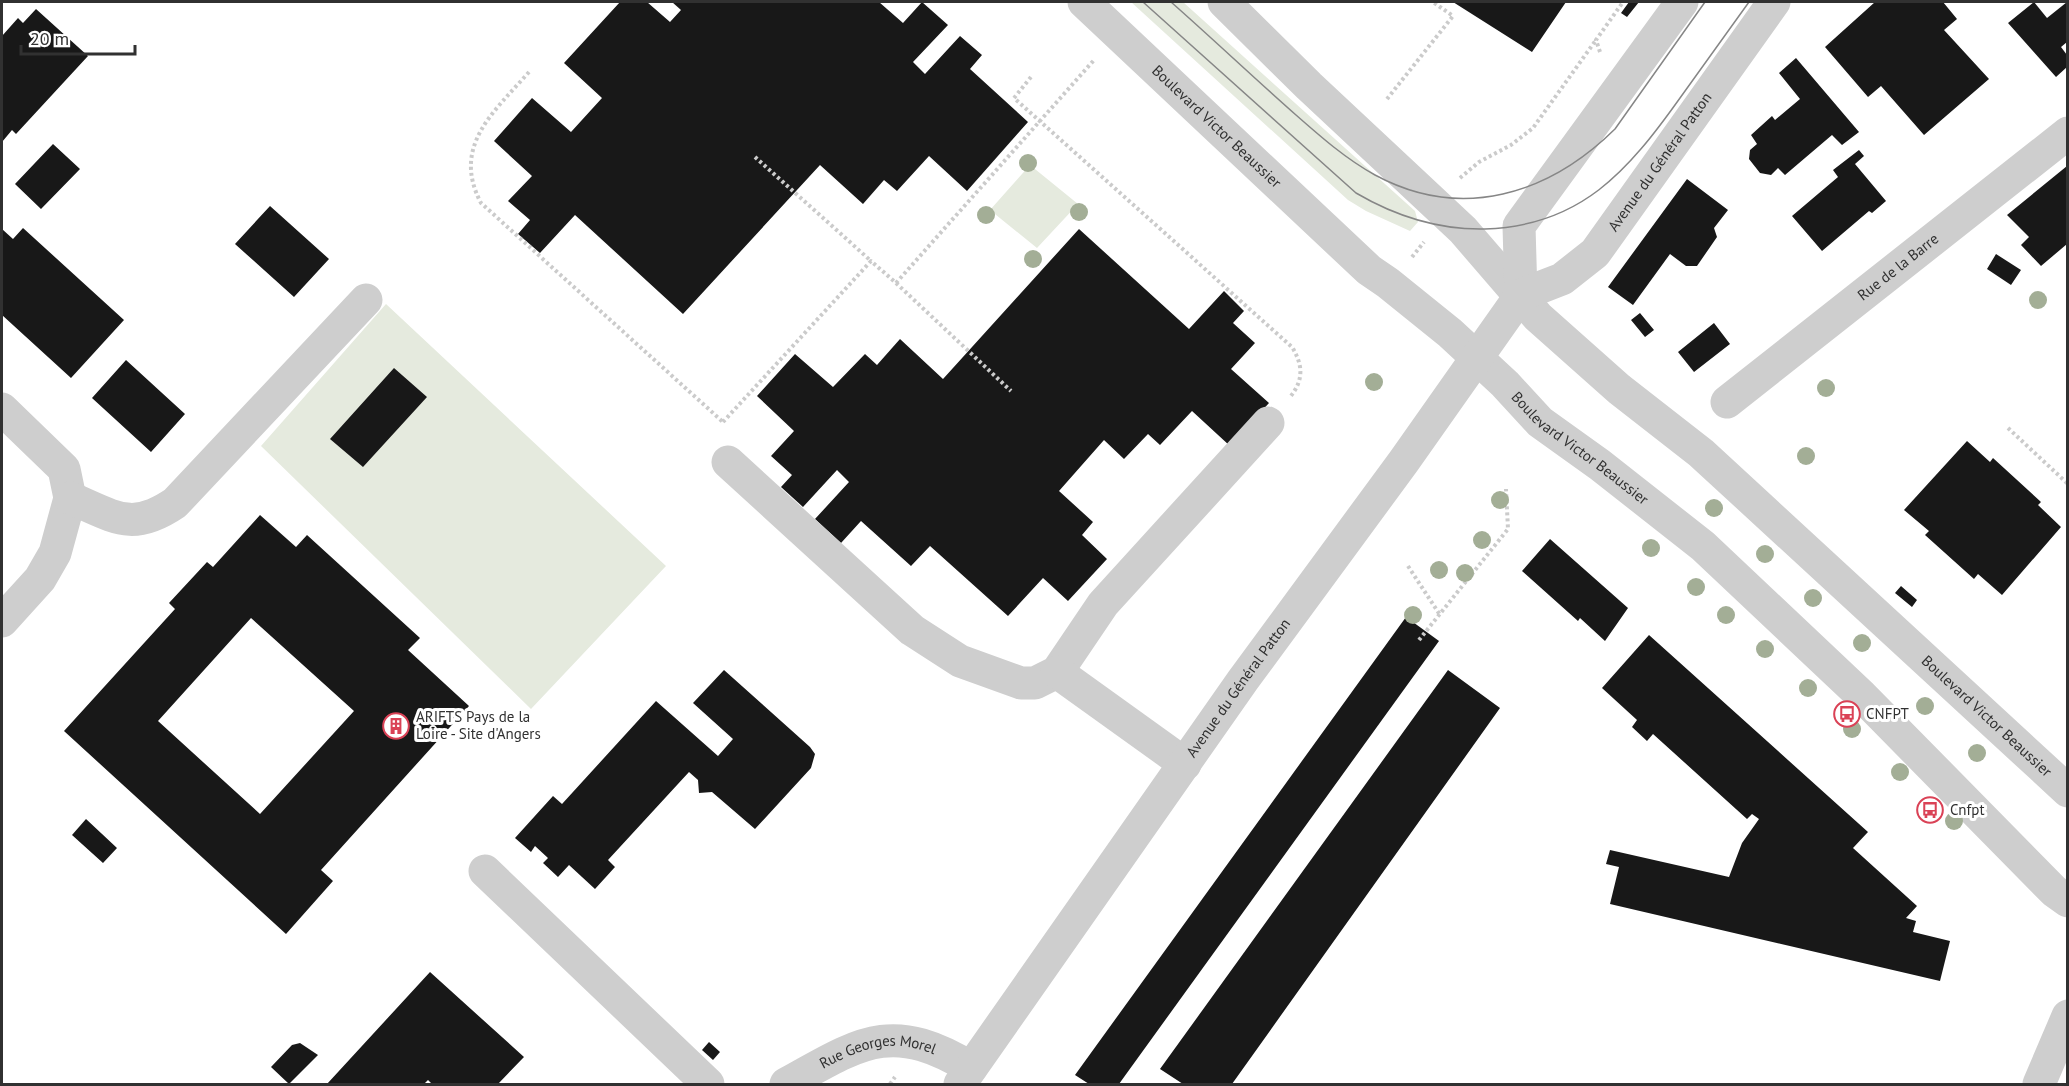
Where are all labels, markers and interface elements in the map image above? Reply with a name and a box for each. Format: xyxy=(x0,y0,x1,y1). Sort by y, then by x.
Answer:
scale bar xyxy=(21,18,135,56)
text: 20 m xyxy=(30,27,69,50)
street label: Boulevard Victor Beaussier xyxy=(1148,61,1286,192)
street label: Avenue du Général Patton xyxy=(1603,88,1716,235)
street label: Rue de la Barre xyxy=(1853,229,1942,304)
street label: Boulevard Victor Beaussier xyxy=(1508,387,1653,509)
street label: Avenue du Général Patton xyxy=(1182,615,1294,761)
street label: Boulevard Victor Beaussier xyxy=(1918,651,2056,781)
bus stop icon: CNFPT xyxy=(1832,699,1862,729)
place label: CNFPT xyxy=(1866,704,1910,723)
place label: ARIFTS Pays de la Loire - Site d'Angers xyxy=(416,707,541,743)
building icon: ARIFTS Pays de la Loire - Site d'Angers xyxy=(381,711,411,741)
bus stop icon: Cnfpt xyxy=(1915,795,1945,825)
place label: Cnfpt xyxy=(1950,800,1985,819)
street label: Rue Georges Morel xyxy=(816,1031,940,1073)

